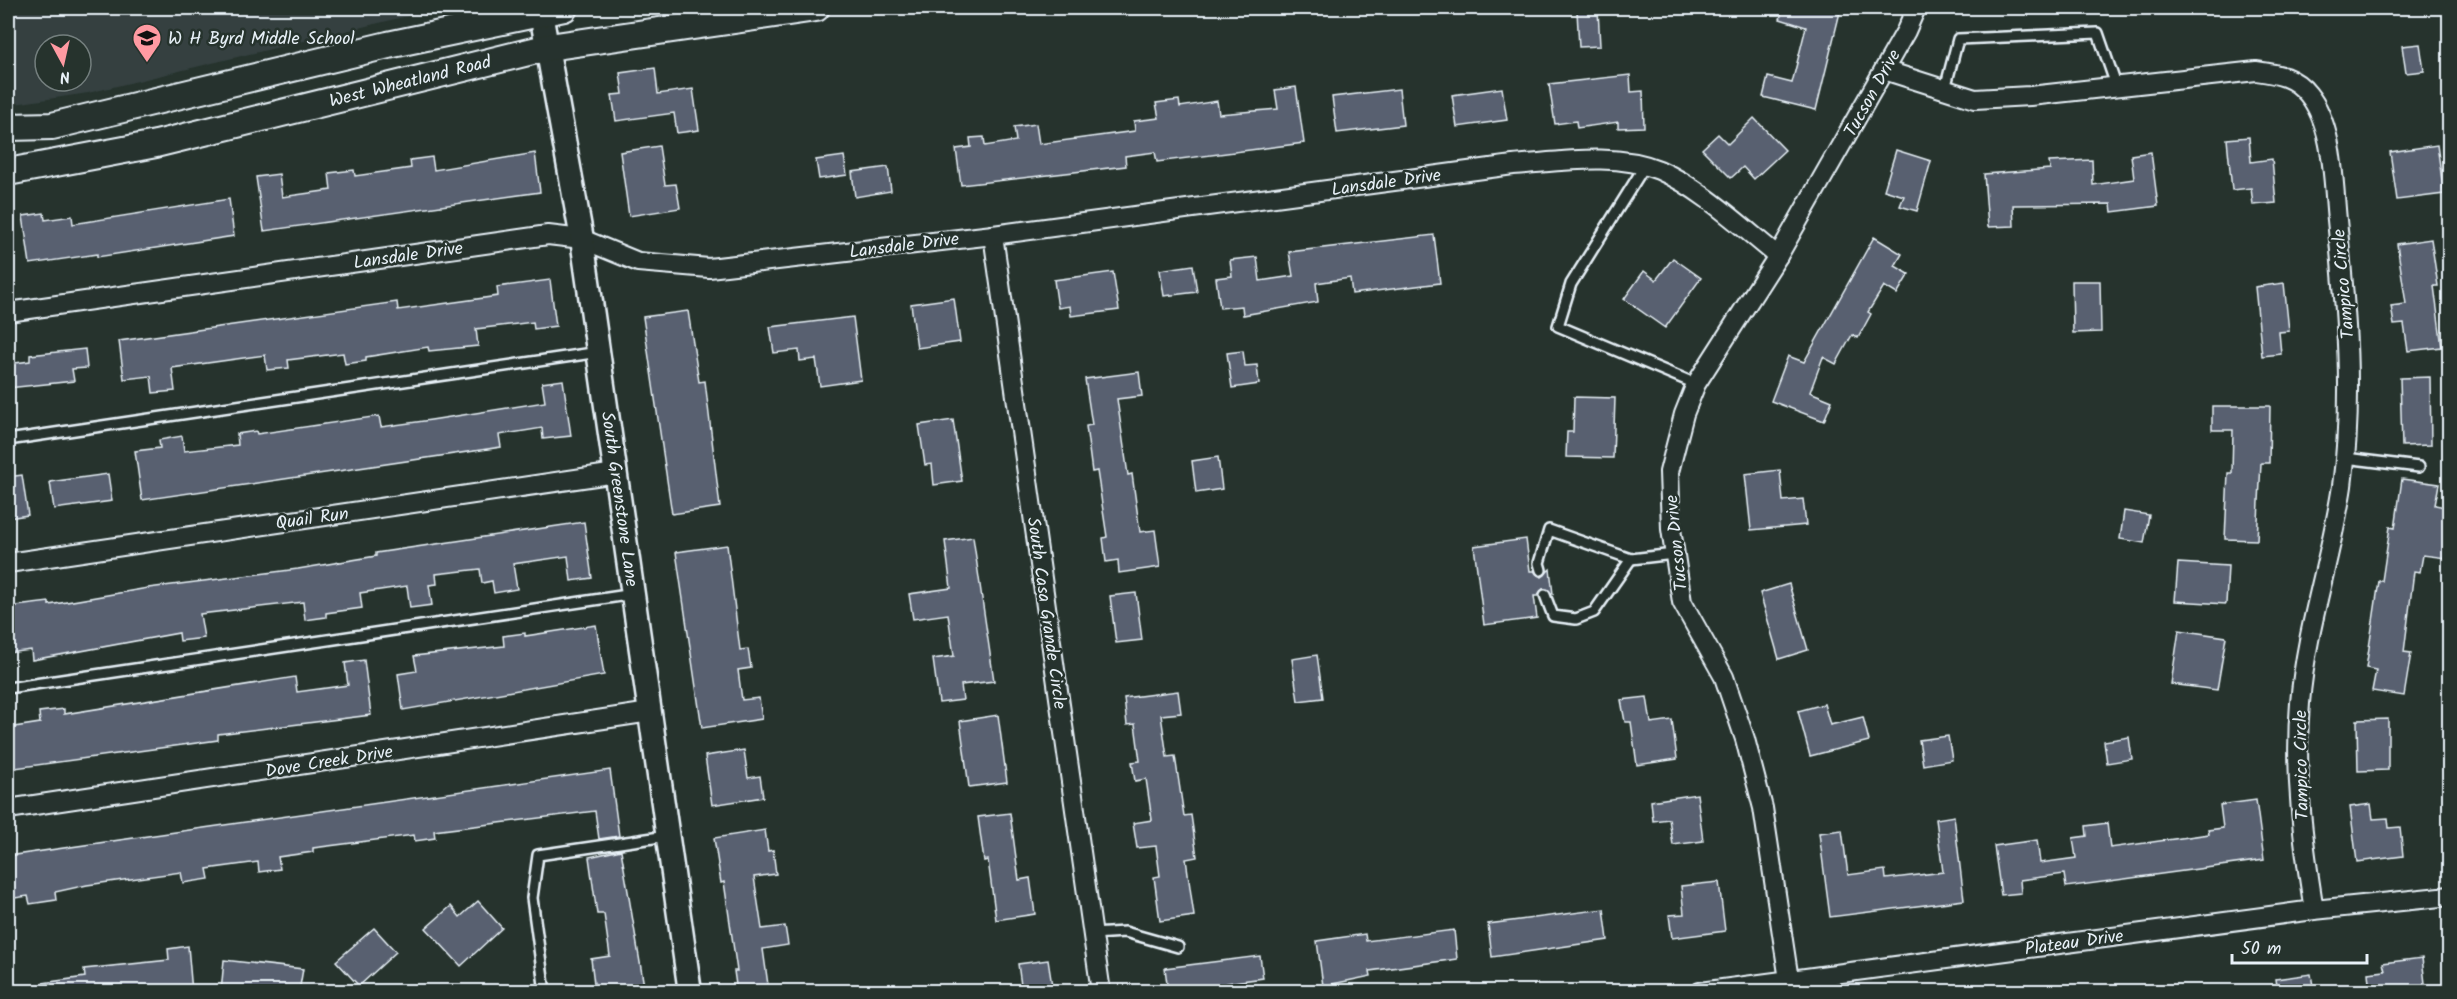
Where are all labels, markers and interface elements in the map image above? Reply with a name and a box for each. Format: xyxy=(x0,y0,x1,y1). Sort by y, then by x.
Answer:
school or university icon: W H Byrd Middle School xyxy=(131,22,163,64)
place label: W H Byrd Middle School xyxy=(168,25,355,54)
north arrow xyxy=(33,33,93,93)
street label: Tucson Drive xyxy=(1837,45,1909,143)
street label: West Wheatland Road xyxy=(326,48,495,117)
text: N xyxy=(58,63,72,89)
street label: Lansdale Drive xyxy=(1330,161,1443,206)
street label: Lansdale Drive xyxy=(848,225,961,268)
street label: Tampico Circle xyxy=(2325,228,2364,340)
street label: Lansdale Drive xyxy=(352,234,465,279)
street label: South Greenstone Lane xyxy=(592,410,645,589)
street label: Tucson Drive xyxy=(1658,493,1697,592)
street label: Quail Run xyxy=(274,500,351,539)
street label: South Casa Grande Circle xyxy=(1018,515,1073,711)
street label: Tampico Circle xyxy=(2287,710,2318,820)
street label: Dove Creek Drive xyxy=(263,738,395,787)
street label: Plateau Drive xyxy=(2023,922,2126,965)
scale bar xyxy=(2232,927,2367,965)
text: 50 m xyxy=(2241,935,2281,964)

